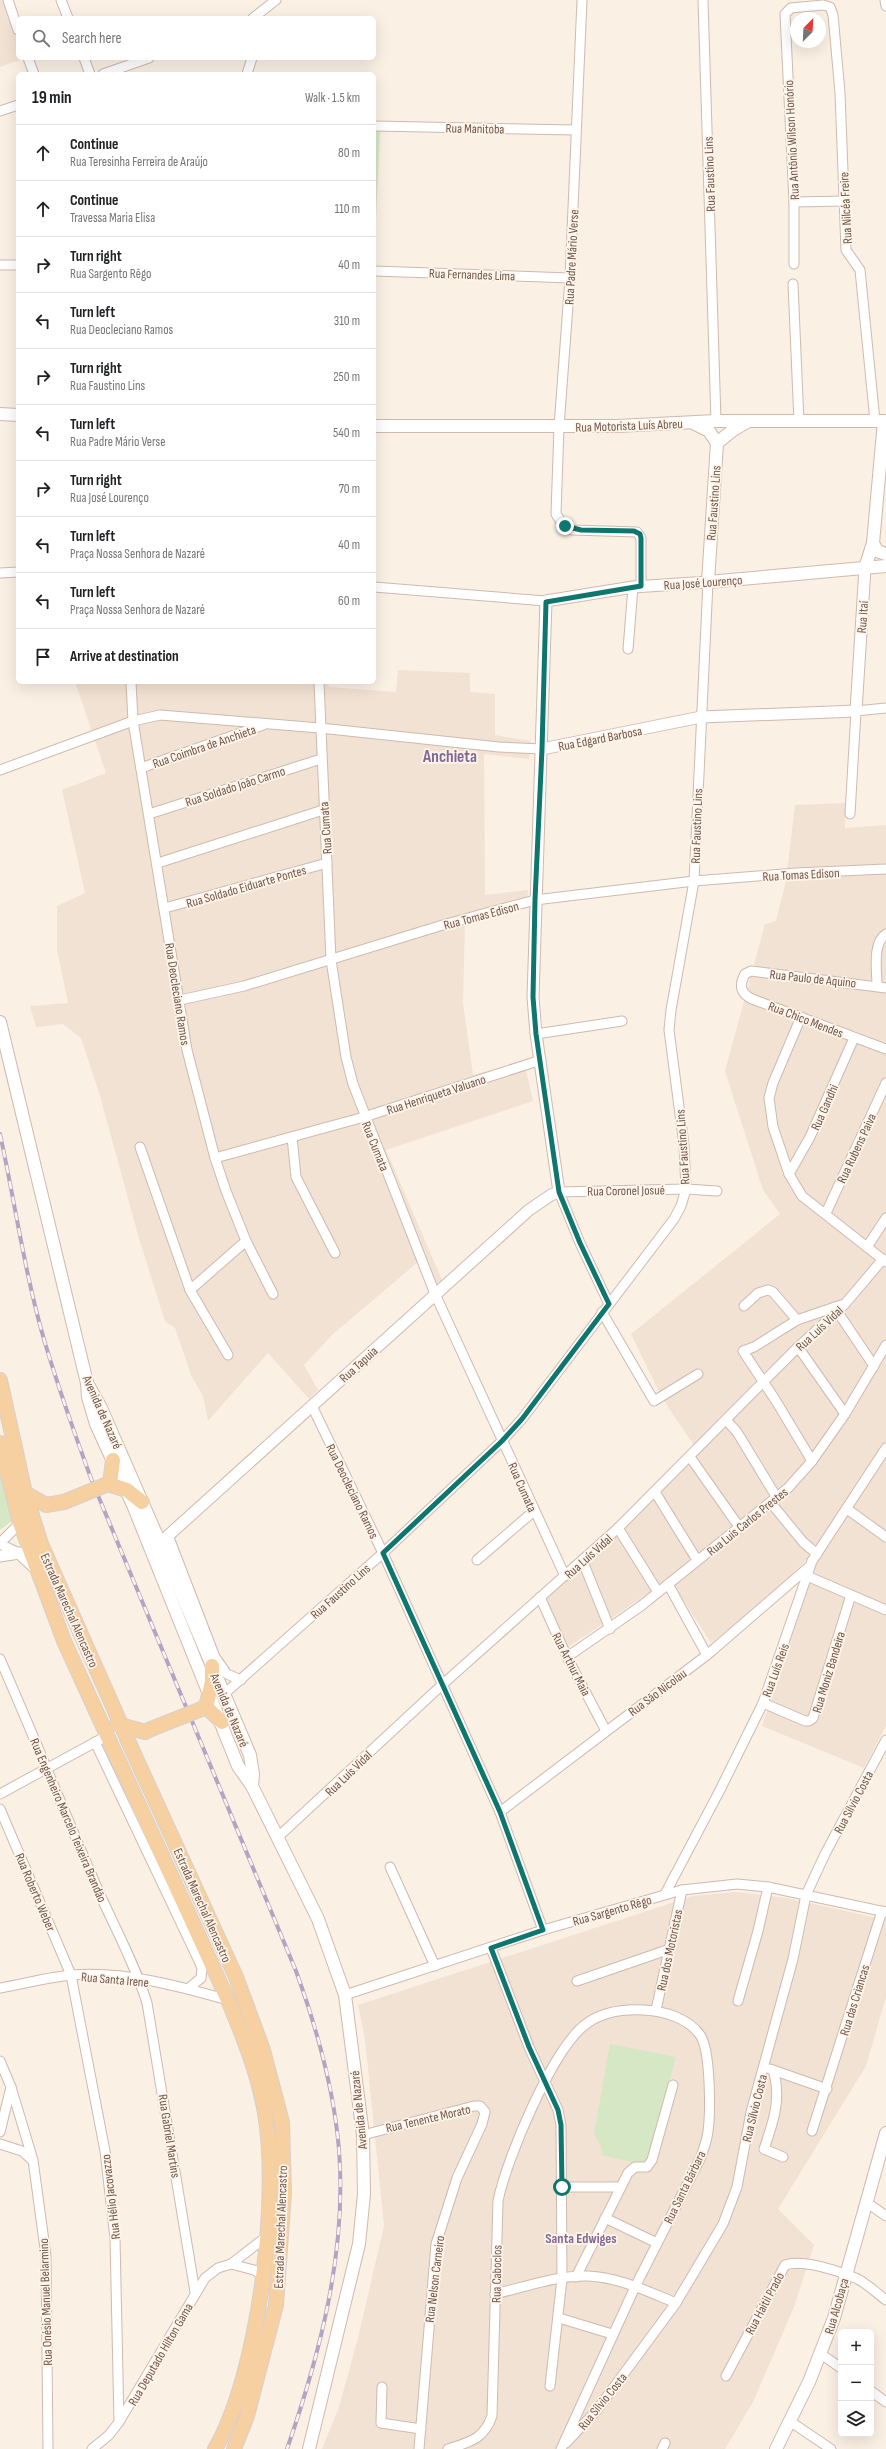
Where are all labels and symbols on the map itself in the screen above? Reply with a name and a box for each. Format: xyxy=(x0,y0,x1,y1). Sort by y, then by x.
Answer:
north arrow xyxy=(790,12,826,48)
street label: Rua Antônio Wilson Honório xyxy=(781,80,803,200)
street label: Rua Manitoba xyxy=(445,120,505,138)
street label: Rua Faustino Lins xyxy=(701,136,719,212)
street label: Rua Nilcéa Freire xyxy=(836,171,856,244)
street label: Rua Padre Mário Verse xyxy=(562,209,582,305)
street label: Rua Fernandes Lima xyxy=(429,265,515,285)
street label: Rua Motorista Luís Abreu xyxy=(575,416,683,436)
street label: Rua Faustino Lins xyxy=(703,465,725,541)
route end xyxy=(556,517,574,535)
street label: Rua José Lourenço xyxy=(663,572,743,594)
street label: Rua Itaí xyxy=(854,600,872,634)
street label: Rua Coimbra de Anchieta xyxy=(151,722,258,772)
street label: Rua Edgard Barbosa xyxy=(557,723,644,755)
district label: Anchieta xyxy=(422,747,477,767)
street label: Rua Soldado João Carmo xyxy=(183,763,287,811)
street label: Rua Faustino Lins xyxy=(688,788,706,864)
street label: Rua Cumata xyxy=(316,801,336,855)
street label: Rua Soldado Eiduarte Pontes xyxy=(184,862,308,912)
street label: Rua Tomas Edison xyxy=(762,865,840,885)
street label: Rua Tomas Edison xyxy=(442,898,521,934)
street label: Rua Deocleciano Ramos xyxy=(161,942,193,1047)
street label: Rua Paulo de Aquino xyxy=(769,967,857,991)
street label: Rua Chico Mendes xyxy=(766,998,846,1042)
street label: Rua Henriqueta Valuano xyxy=(385,1071,488,1119)
street label: Rua Gandhi xyxy=(808,1082,842,1133)
street label: Rua Faustino Lins xyxy=(672,1109,694,1185)
street label: Rua Rubens Paiva xyxy=(834,1111,880,1186)
street label: Rua Cumata xyxy=(358,1119,392,1174)
street label: Rua Coronel Josué xyxy=(587,1182,665,1200)
street label: Rua Luís Vidal xyxy=(793,1303,847,1355)
street label: Rua Tapuia xyxy=(336,1343,381,1386)
street label: Avenida de Nazaré xyxy=(78,1372,125,1452)
street label: Rua Deocleciano Ramos xyxy=(322,1442,382,1542)
street label: Rua Cumata xyxy=(504,1460,540,1515)
street label: Rua Luis Carlos Prestes xyxy=(704,1484,792,1559)
street label: Rua Luís Vidal xyxy=(561,1531,616,1582)
street label: Estrada Marechal Alencastro xyxy=(37,1551,101,1670)
street label: Rua Faustino Lins xyxy=(307,1560,374,1623)
street label: Rua Arthur Maia xyxy=(548,1630,594,1699)
street label: Rua Moniz Bandeira xyxy=(809,1630,849,1715)
street label: Rua Luís Reis xyxy=(759,1641,793,1699)
street label: Rua São Nicolau xyxy=(625,1666,690,1720)
street label: Avenida de Nazaré xyxy=(206,1670,252,1750)
street label: Rua Engenheiro Marcelo Teixeira Brandão xyxy=(26,1736,110,1905)
street label: Rua Luís Vidal xyxy=(322,1747,375,1800)
street label: Rua Sílvio Costa xyxy=(831,1768,877,1837)
street label: Estrada Marechal Alencastro xyxy=(170,1846,234,1965)
street label: Rua Roberto Weber xyxy=(11,1851,59,1934)
street label: Rua Sargento Rêgo xyxy=(571,1892,654,1930)
street label: Rua dos Motoristas xyxy=(654,1908,686,1992)
street label: Rua das Criancas xyxy=(837,1963,873,2038)
street label: Rua Santa Irene xyxy=(80,1969,149,1991)
street label: Avenida de Nazaré xyxy=(347,2070,371,2151)
street label: Rua Sílvio Costa xyxy=(739,2073,771,2144)
street label: Rua Gabriel Martins xyxy=(155,2093,184,2179)
street label: Rua Tenente Morato xyxy=(384,2101,472,2137)
street label: Rua Santa Bárbara xyxy=(660,2148,709,2227)
street label: Rua Hélio Jacovazzo xyxy=(98,2154,124,2240)
street label: Estrada Marechal Alencastro xyxy=(271,2165,291,2289)
route start xyxy=(553,2178,571,2196)
district label: Santa Edwiges xyxy=(545,2230,617,2247)
street label: Rua Nelson Carneiro xyxy=(422,2235,448,2323)
street label: Rua Onésio Manuel Belarmino xyxy=(36,2238,56,2366)
street label: Rua Caboclos xyxy=(488,2245,506,2303)
street label: Rua Haitil Prado xyxy=(742,2270,788,2337)
street label: Rua Alcobaça xyxy=(821,2276,853,2336)
street label: Rua Deputado Hilton Gama xyxy=(125,2300,197,2409)
street label: Rua Sílvio Costa xyxy=(575,2370,631,2433)

